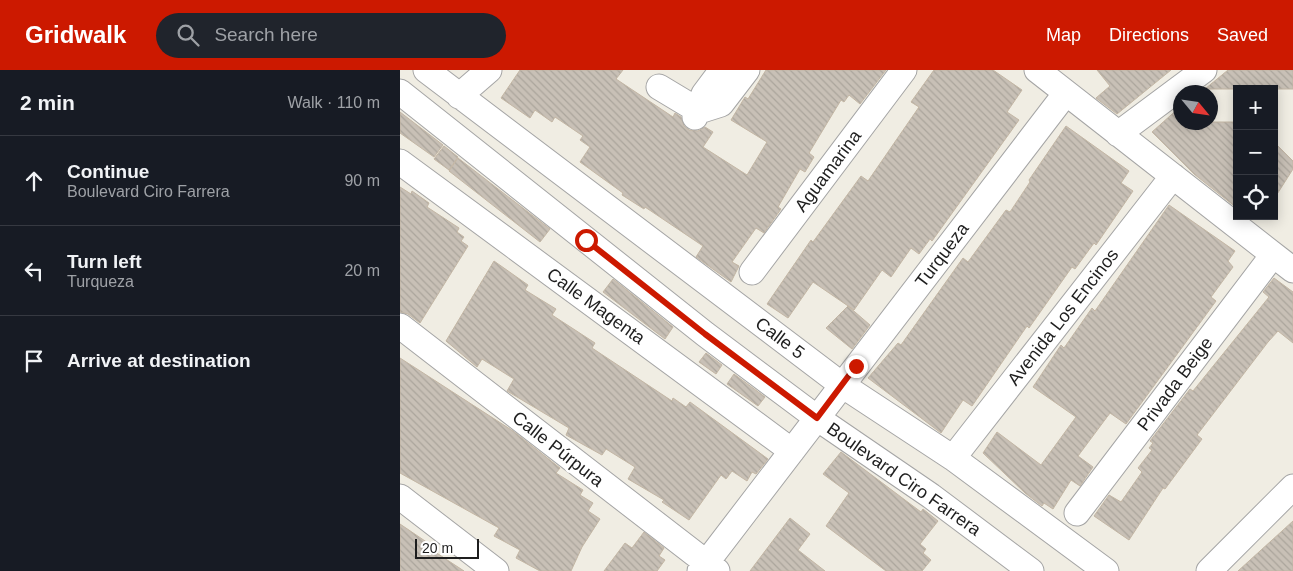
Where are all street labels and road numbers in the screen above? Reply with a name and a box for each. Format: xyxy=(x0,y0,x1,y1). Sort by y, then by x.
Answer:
street label: Aguamarina xyxy=(791,125,866,216)
street label: Turqueza xyxy=(911,218,973,291)
street label: Avenida Los Encinos xyxy=(1003,245,1123,389)
street label: Calle Magenta xyxy=(543,264,650,349)
street label: Calle 5 xyxy=(752,313,808,363)
street label: Privada Beige xyxy=(1133,333,1217,435)
street label: Calle Púrpura xyxy=(508,407,608,491)
street label: Boulevard Ciro Farrera xyxy=(823,418,986,540)

